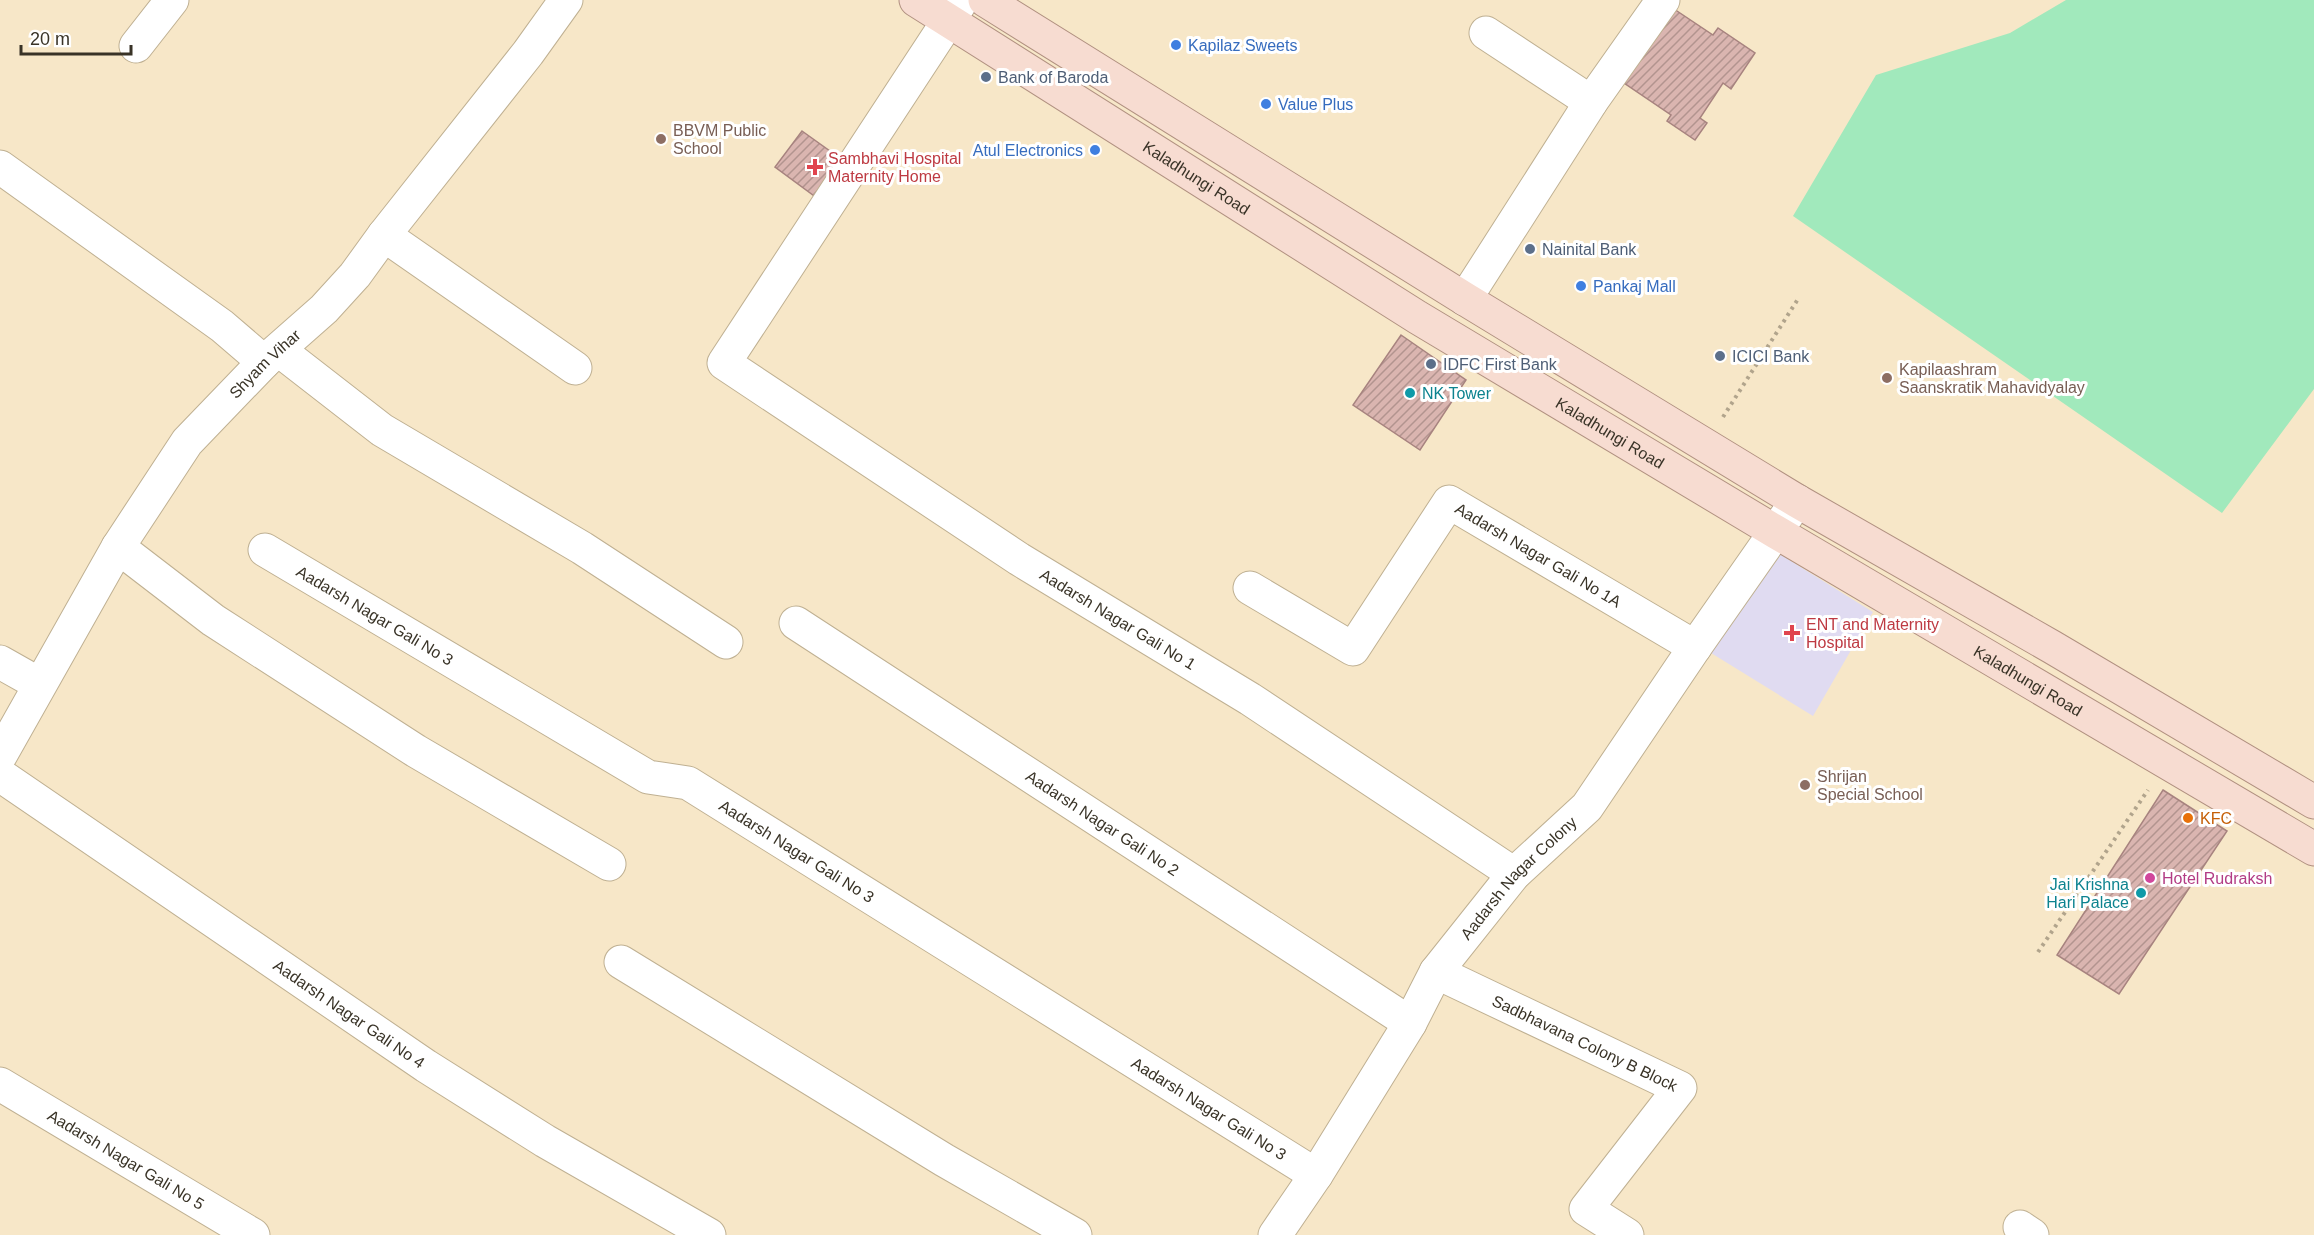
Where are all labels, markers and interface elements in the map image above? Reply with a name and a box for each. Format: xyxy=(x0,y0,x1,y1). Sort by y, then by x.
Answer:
scale bar xyxy=(21,18,130,56)
text: 20 m xyxy=(30,29,70,49)
place label: Kapilaz Sweets xyxy=(1188,37,1297,54)
marker: Kapilaz Sweets xyxy=(1169,38,1183,52)
place label: Bank of Baroda xyxy=(998,69,1108,86)
marker: Bank of Baroda xyxy=(979,70,993,84)
place label: Value Plus xyxy=(1278,96,1353,113)
marker: Value Plus xyxy=(1259,97,1273,111)
place label: BBVM Public School xyxy=(673,122,766,157)
marker: BBVM Public School xyxy=(654,132,668,146)
street label: Kaladhungi Road xyxy=(1140,137,1253,218)
place label: Atul Electronics xyxy=(973,142,1083,159)
marker: Atul Electronics xyxy=(1088,143,1102,157)
place label: Sambhavi Hospital Maternity Home xyxy=(828,150,961,185)
marker: Sambhavi Hospital Maternity Home xyxy=(806,158,824,176)
place label: Nainital Bank xyxy=(1542,241,1637,258)
marker: Nainital Bank xyxy=(1523,242,1537,256)
place label: Pankaj Mall xyxy=(1593,278,1676,295)
marker: Pankaj Mall xyxy=(1574,279,1588,293)
street label: Shyam Vihar xyxy=(226,325,304,401)
place label: ICICI Bank xyxy=(1732,348,1810,365)
marker: ICICI Bank xyxy=(1713,349,1727,363)
place label: IDFC First Bank xyxy=(1443,356,1558,373)
marker: IDFC First Bank xyxy=(1424,357,1438,371)
place label: Kapilaashram Saanskratik Mahavidyalay xyxy=(1899,361,2085,396)
marker: Kapilaashram Saanskratik Mahavidyalay xyxy=(1880,371,1894,385)
place label: NK Tower xyxy=(1422,385,1492,402)
marker: NK Tower xyxy=(1403,386,1417,400)
street label: Kaladhungi Road xyxy=(1553,394,1667,472)
street label: Aadarsh Nagar Gali No 1A xyxy=(1452,499,1625,610)
street label: Aadarsh Nagar Gali No 3 xyxy=(294,562,456,668)
street label: Aadarsh Nagar Gali No 1 xyxy=(1037,565,1199,673)
place label: ENT and Maternity Hospital xyxy=(1806,616,1939,651)
marker: ENT and Maternity Hospital xyxy=(1783,624,1801,642)
street label: Kaladhungi Road xyxy=(1971,642,2085,719)
street label: Aadarsh Nagar Gali No 2 xyxy=(1023,767,1182,879)
place label: Shrijan Special School xyxy=(1817,768,1923,803)
marker: Shrijan Special School xyxy=(1798,778,1812,792)
street label: Aadarsh Nagar Gali No 3 xyxy=(716,796,877,906)
place label: KFC xyxy=(2200,810,2232,827)
marker: KFC xyxy=(2181,811,2195,825)
street label: Aadarsh Nagar Colony xyxy=(1457,813,1580,943)
place label: Hotel Rudraksh xyxy=(2162,870,2272,887)
marker: Hotel Rudraksh xyxy=(2143,871,2157,885)
place label: Jai Krishna Hari Palace xyxy=(2046,876,2129,911)
marker: Jai Krishna Hari Palace xyxy=(2134,886,2148,900)
street label: Aadarsh Nagar Gali No 4 xyxy=(271,956,428,1071)
street label: Sadbhavana Colony B Block xyxy=(1490,992,1681,1095)
street label: Aadarsh Nagar Gali No 3 xyxy=(1129,1054,1290,1163)
street label: Aadarsh Nagar Gali No 5 xyxy=(45,1106,207,1213)

